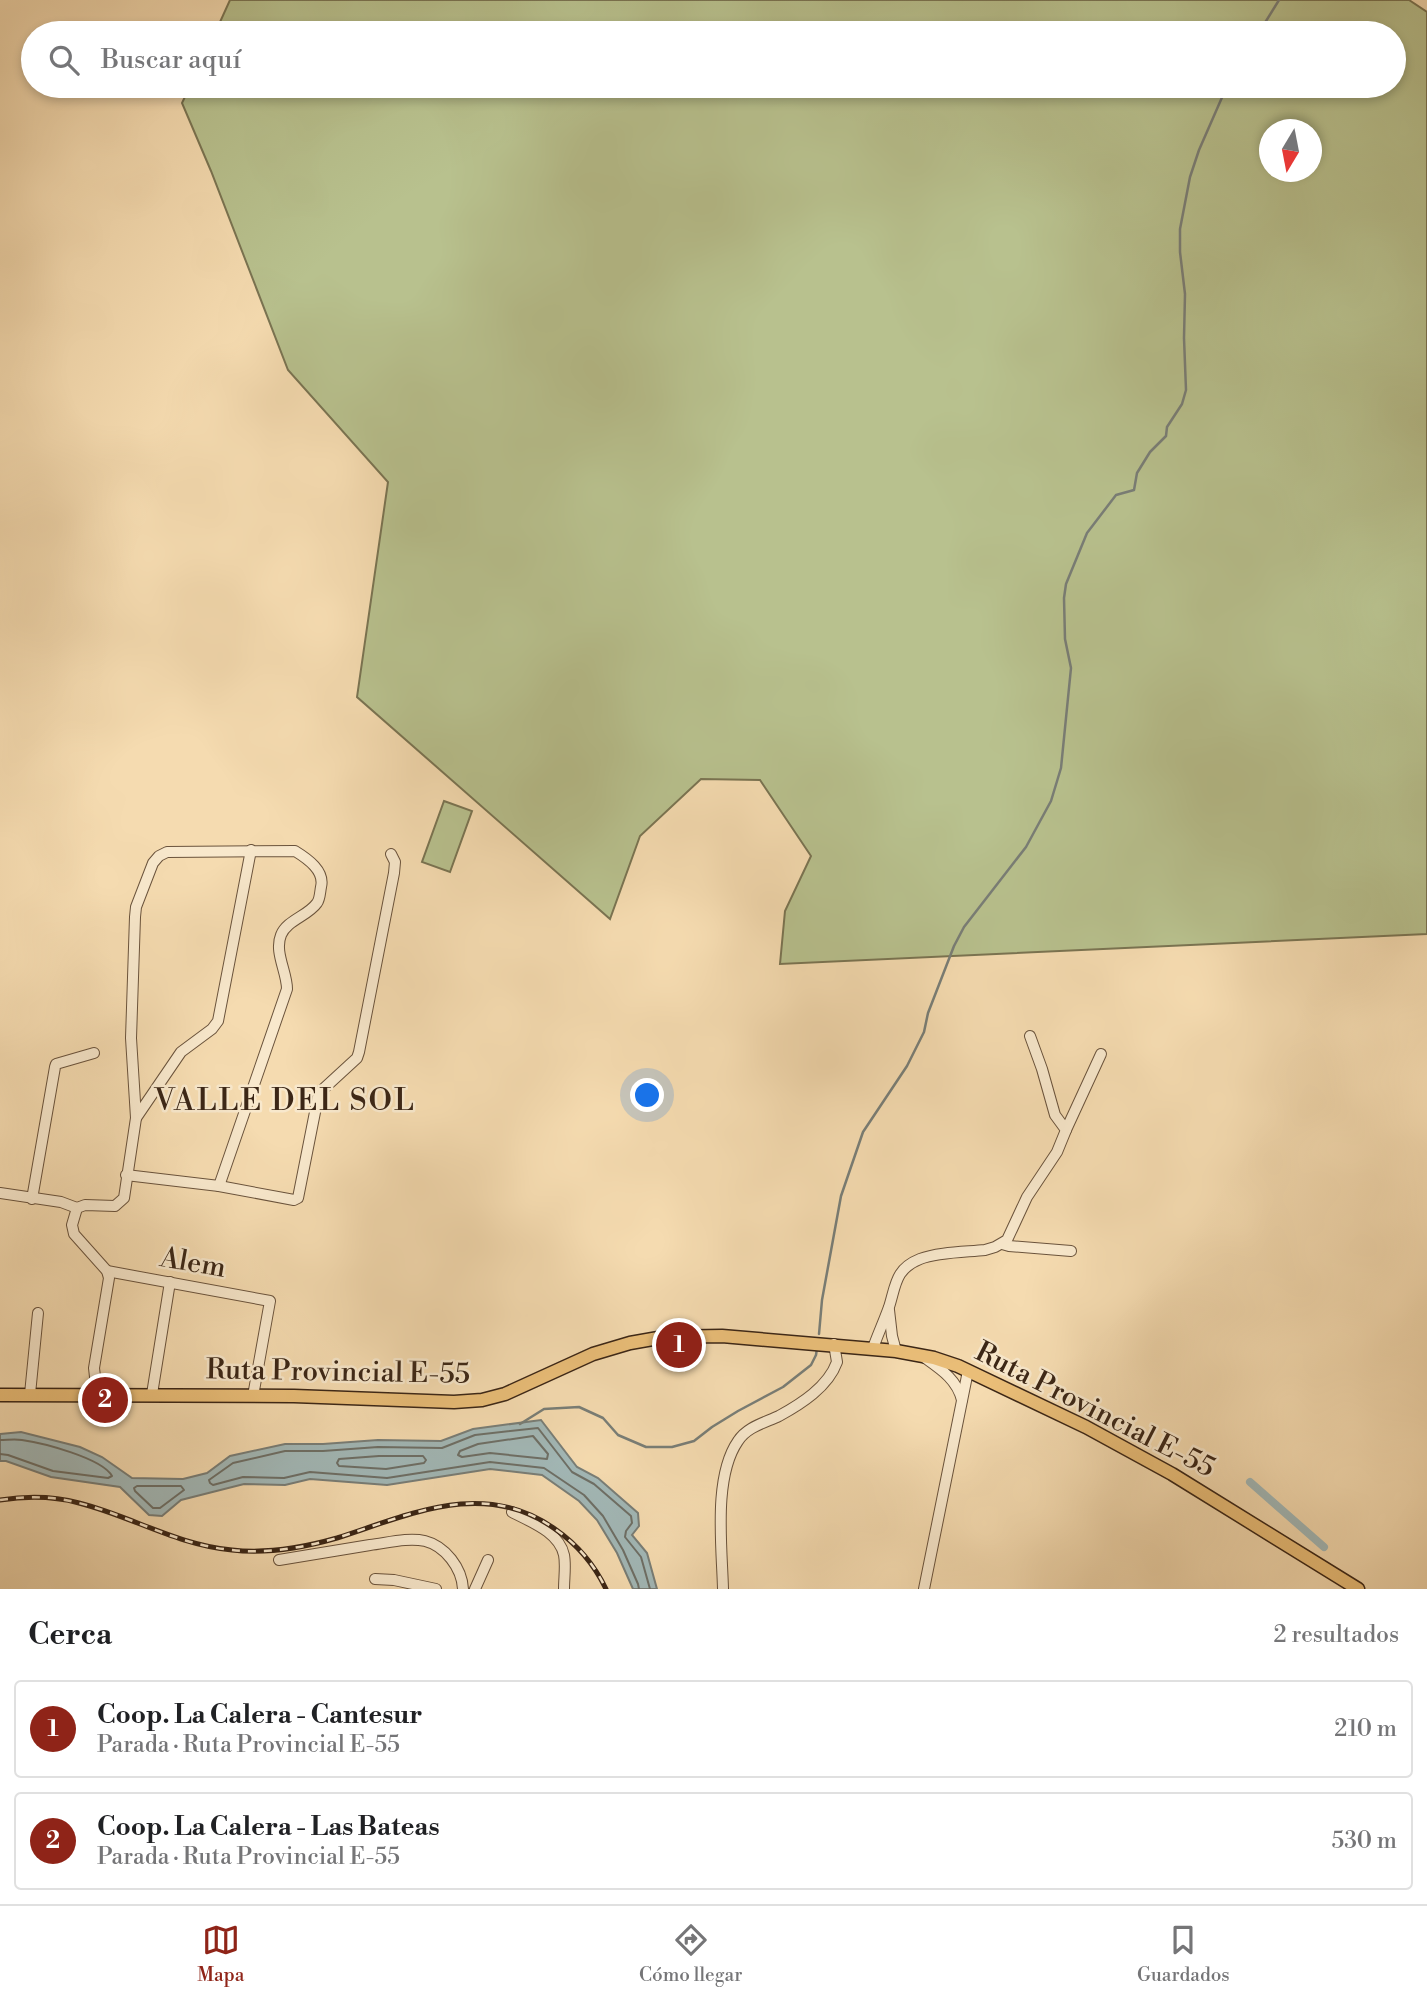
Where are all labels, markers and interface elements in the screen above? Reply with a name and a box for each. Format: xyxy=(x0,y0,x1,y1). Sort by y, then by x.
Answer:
search box xyxy=(21,21,1406,98)
icon: search xyxy=(45,41,83,79)
text: Buscar aquí xyxy=(101,44,241,76)
north arrow xyxy=(1259,119,1322,182)
your location xyxy=(630,1078,664,1112)
district label: VALLE DEL SOL xyxy=(153,1082,416,1120)
street label: Alem xyxy=(156,1240,229,1286)
pin: 1 xyxy=(656,1319,702,1371)
street label: Ruta Provincial E-55 xyxy=(969,1334,1221,1486)
street label: Ruta Provincial E-55 xyxy=(205,1352,471,1392)
pin: 2 xyxy=(82,1374,128,1426)
text: Cerca xyxy=(28,1616,112,1654)
text: 2 resultados xyxy=(1274,1621,1399,1649)
text: Coop. La Calera - Cantesur xyxy=(97,1699,422,1731)
text: 1 xyxy=(47,1715,59,1743)
text: 210 m xyxy=(1334,1715,1397,1743)
text: Parada · Ruta Provincial E-55 xyxy=(97,1731,400,1759)
text: Coop. La Calera - Las Bateas xyxy=(97,1811,440,1843)
text: 2 xyxy=(46,1827,60,1855)
text: 530 m xyxy=(1331,1827,1397,1855)
text: Parada · Ruta Provincial E-55 xyxy=(97,1843,400,1871)
tab: Mapa xyxy=(197,1921,244,1987)
tab: Cómo llegar xyxy=(639,1921,742,1987)
tab: Guardados xyxy=(1137,1921,1230,1987)

